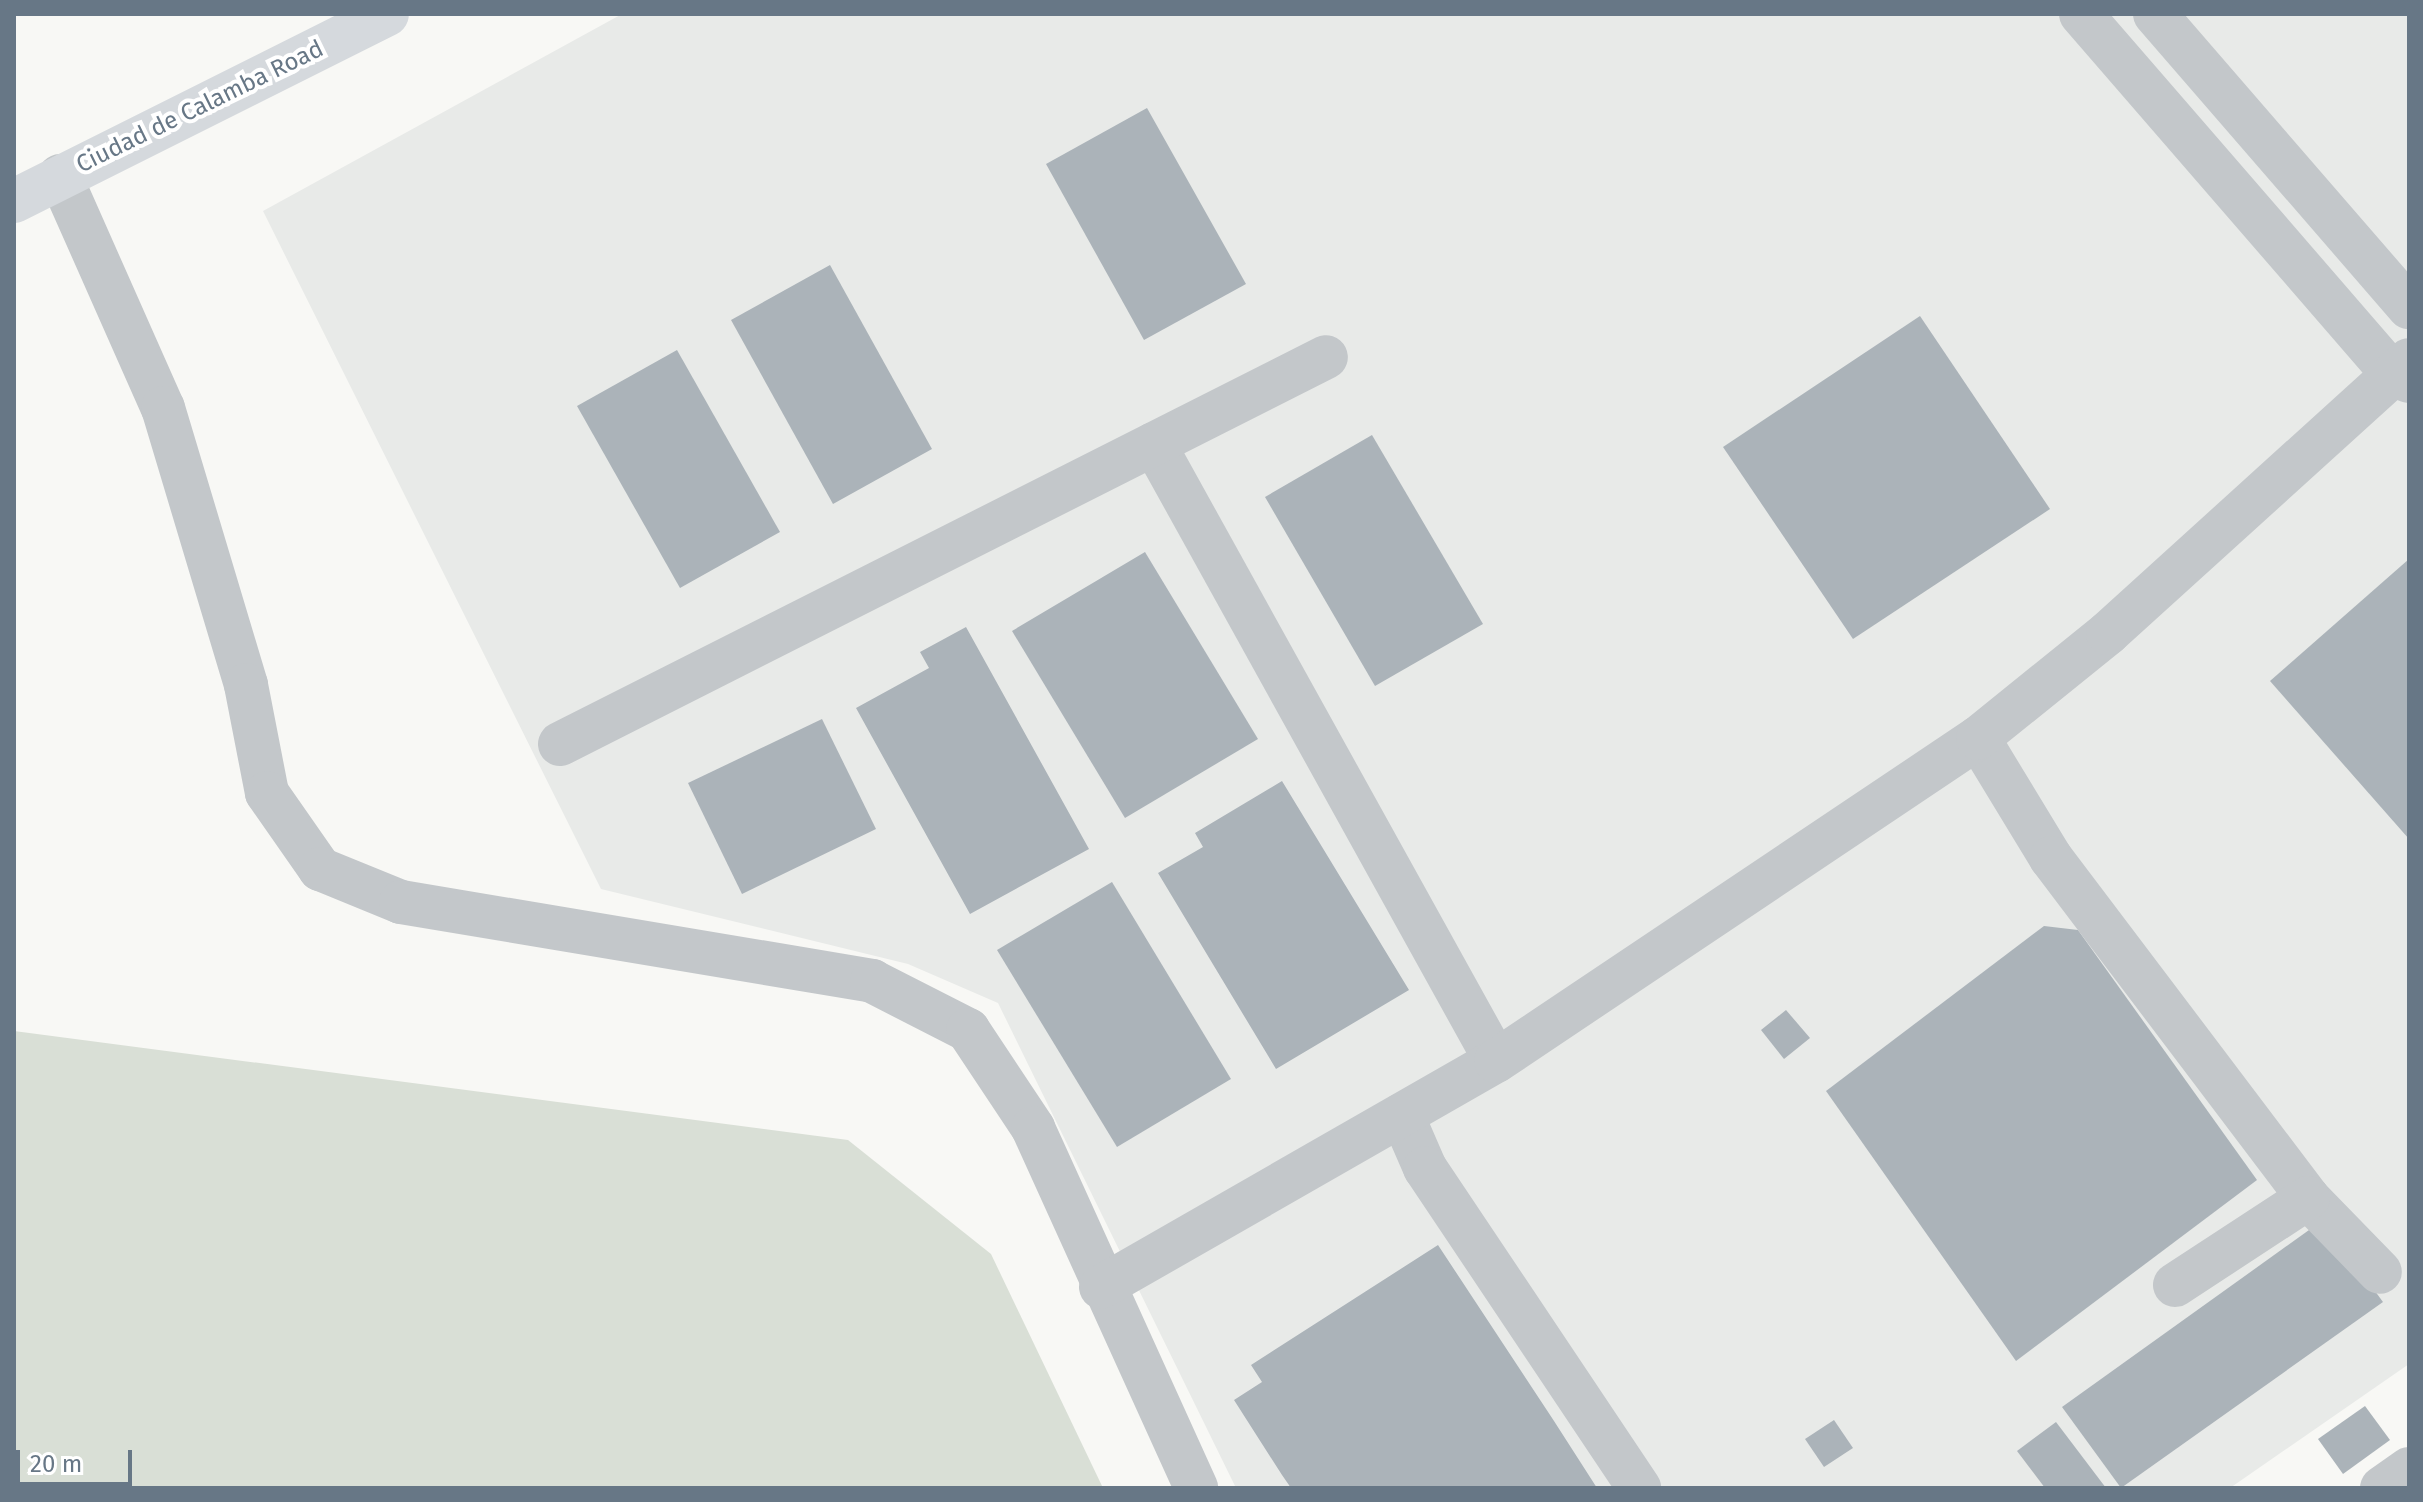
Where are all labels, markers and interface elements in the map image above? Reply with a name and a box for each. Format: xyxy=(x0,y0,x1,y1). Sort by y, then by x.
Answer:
street label: Ciudad de Calamba Road xyxy=(72,35,328,179)
scale bar xyxy=(20,1434,136,1484)
text: 20 m xyxy=(30,1450,82,1478)

